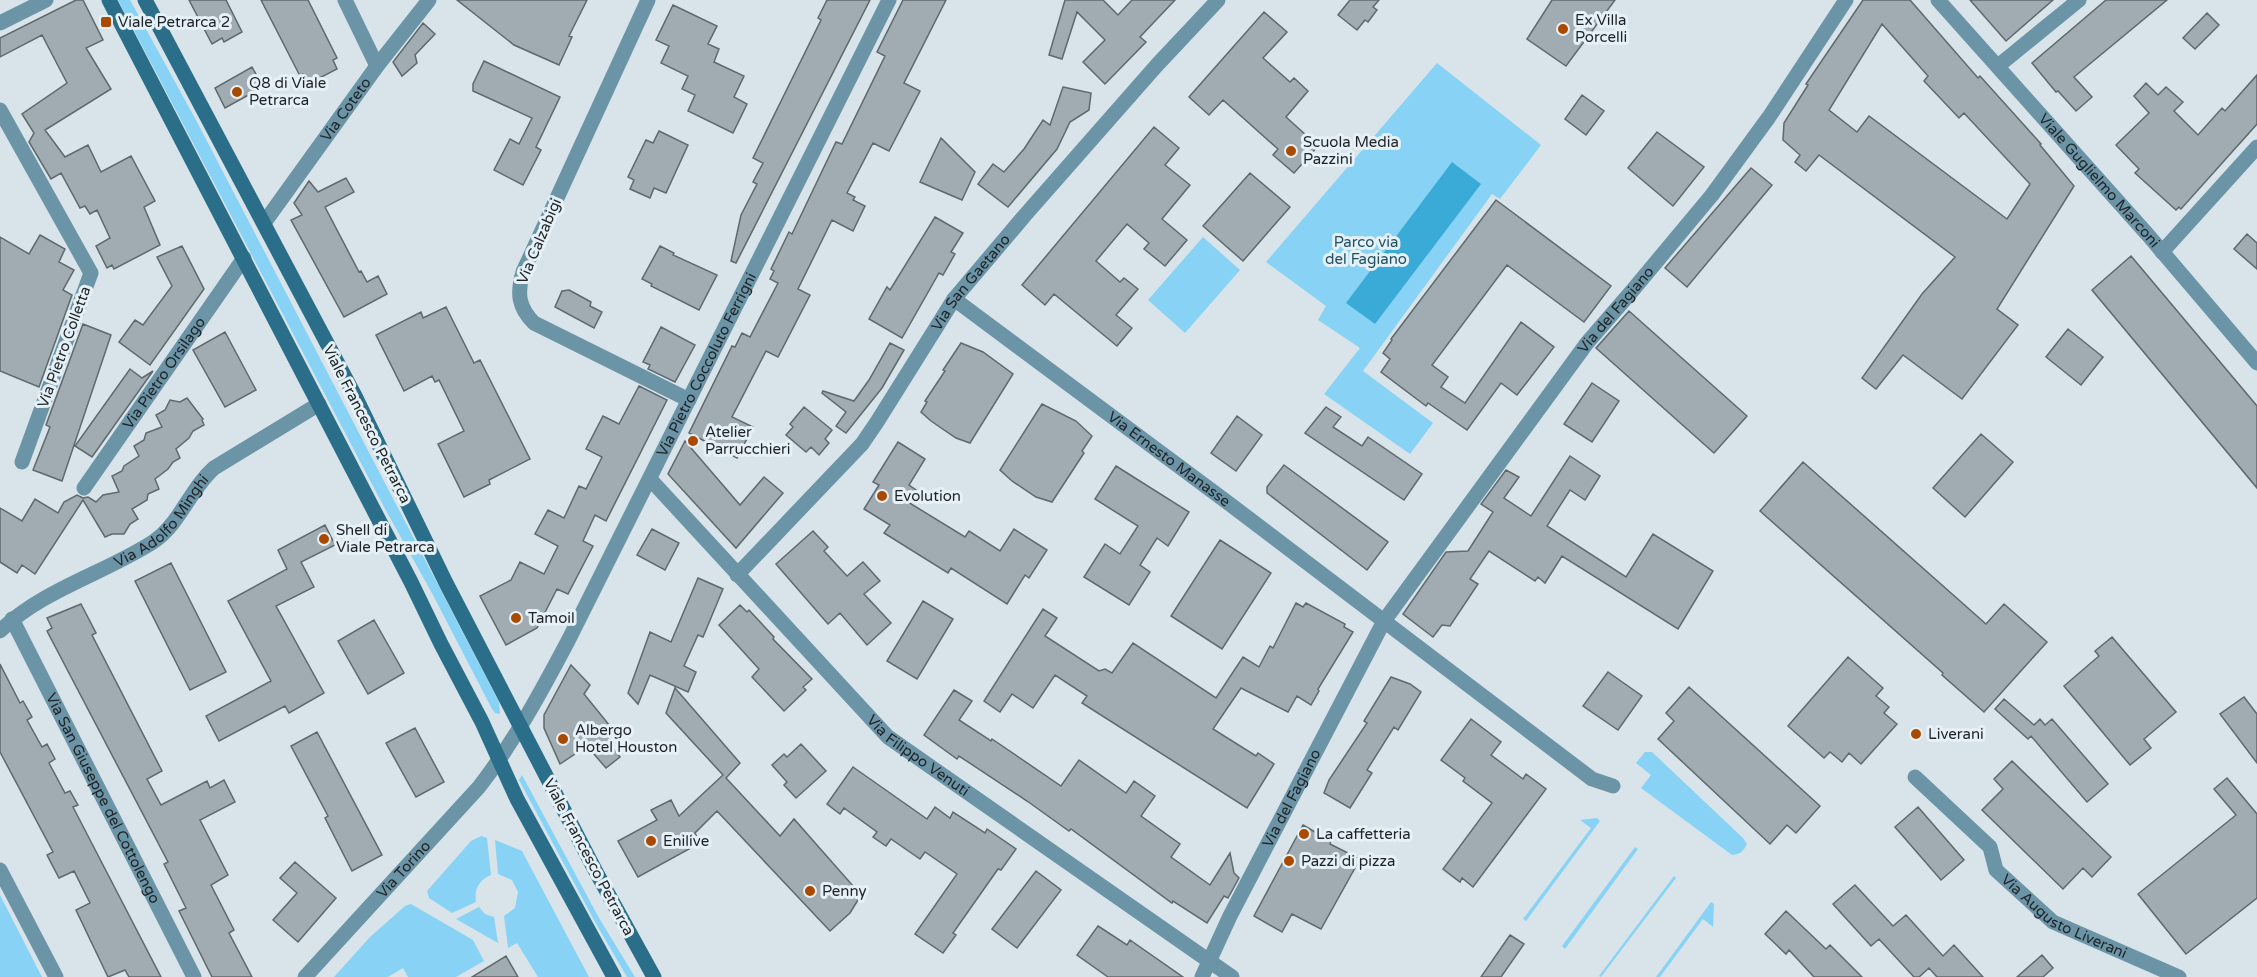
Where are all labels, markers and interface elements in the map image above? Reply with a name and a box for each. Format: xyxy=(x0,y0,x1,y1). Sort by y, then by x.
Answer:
place label: Ex Villa Porcelli xyxy=(1575,11,1627,46)
place label: Viale Petrarca 2 xyxy=(118,13,230,31)
marker: Viale Petrarca 2 xyxy=(99,15,113,29)
marker: Ex Villa Porcelli xyxy=(1556,22,1570,36)
place label: Q8 di Viale Petrarca xyxy=(249,74,326,109)
street label: Via Coteto xyxy=(317,74,375,145)
marker: Q8 di Viale Petrarca xyxy=(230,85,244,99)
street label: Viale Guglielmo Marconi xyxy=(2035,110,2164,251)
place label: Scuola Media Pazzini xyxy=(1303,133,1399,168)
marker: Scuola Media Pazzini xyxy=(1284,144,1298,158)
street label: Via Calzabigi xyxy=(513,195,565,287)
street label: Via San Gaetano xyxy=(927,231,1014,334)
park label: Parco via del Fagiano xyxy=(1325,233,1407,268)
street label: Via del Fagiano xyxy=(1574,263,1658,357)
street label: Via Pietro Coccoluto Ferrigni xyxy=(653,270,760,460)
street label: Via Pietro Colletta xyxy=(34,284,94,410)
street label: Via Pietro Orsilago xyxy=(119,314,209,433)
street label: Viale Francesco Petrarca xyxy=(319,342,415,506)
street label: Via Ernesto Manasse xyxy=(1104,407,1234,510)
place label: Atelier Parrucchieri xyxy=(705,423,791,458)
marker: Atelier Parrucchieri xyxy=(686,434,700,448)
street label: Via Adolfo Minghi xyxy=(111,471,212,571)
place label: Evolution xyxy=(894,487,961,505)
marker: Evolution xyxy=(875,489,889,503)
place label: Shell di Viale Petrarca xyxy=(336,521,435,556)
marker: Shell di Viale Petrarca xyxy=(317,532,331,546)
place label: Tamoil xyxy=(528,609,575,627)
marker: Tamoil xyxy=(509,611,523,625)
street label: Via San Giuseppe del Cottolengo xyxy=(42,690,164,906)
street label: Via Filippo Venuti xyxy=(863,711,973,800)
place label: Albergo Hotel Houston xyxy=(575,721,677,756)
place label: Liverani xyxy=(1928,725,1984,743)
marker: Liverani xyxy=(1909,727,1923,741)
marker: Albergo Hotel Houston xyxy=(556,732,570,746)
street label: Via del Fagiano xyxy=(1258,746,1325,850)
street label: Viale Francesco Petrarca xyxy=(540,775,638,939)
place label: La caffetteria xyxy=(1316,825,1411,843)
marker: La caffetteria xyxy=(1297,827,1311,841)
place label: Enilive xyxy=(663,832,709,850)
marker: Enilive xyxy=(644,834,658,848)
street label: Via Torino xyxy=(373,837,434,902)
place label: Pazzi di pizza xyxy=(1301,852,1395,870)
marker: Pazzi di pizza xyxy=(1282,854,1296,868)
street label: Via Augusto Liverani xyxy=(1998,870,2130,962)
place label: Penny xyxy=(822,882,867,900)
marker: Penny xyxy=(803,884,817,898)

